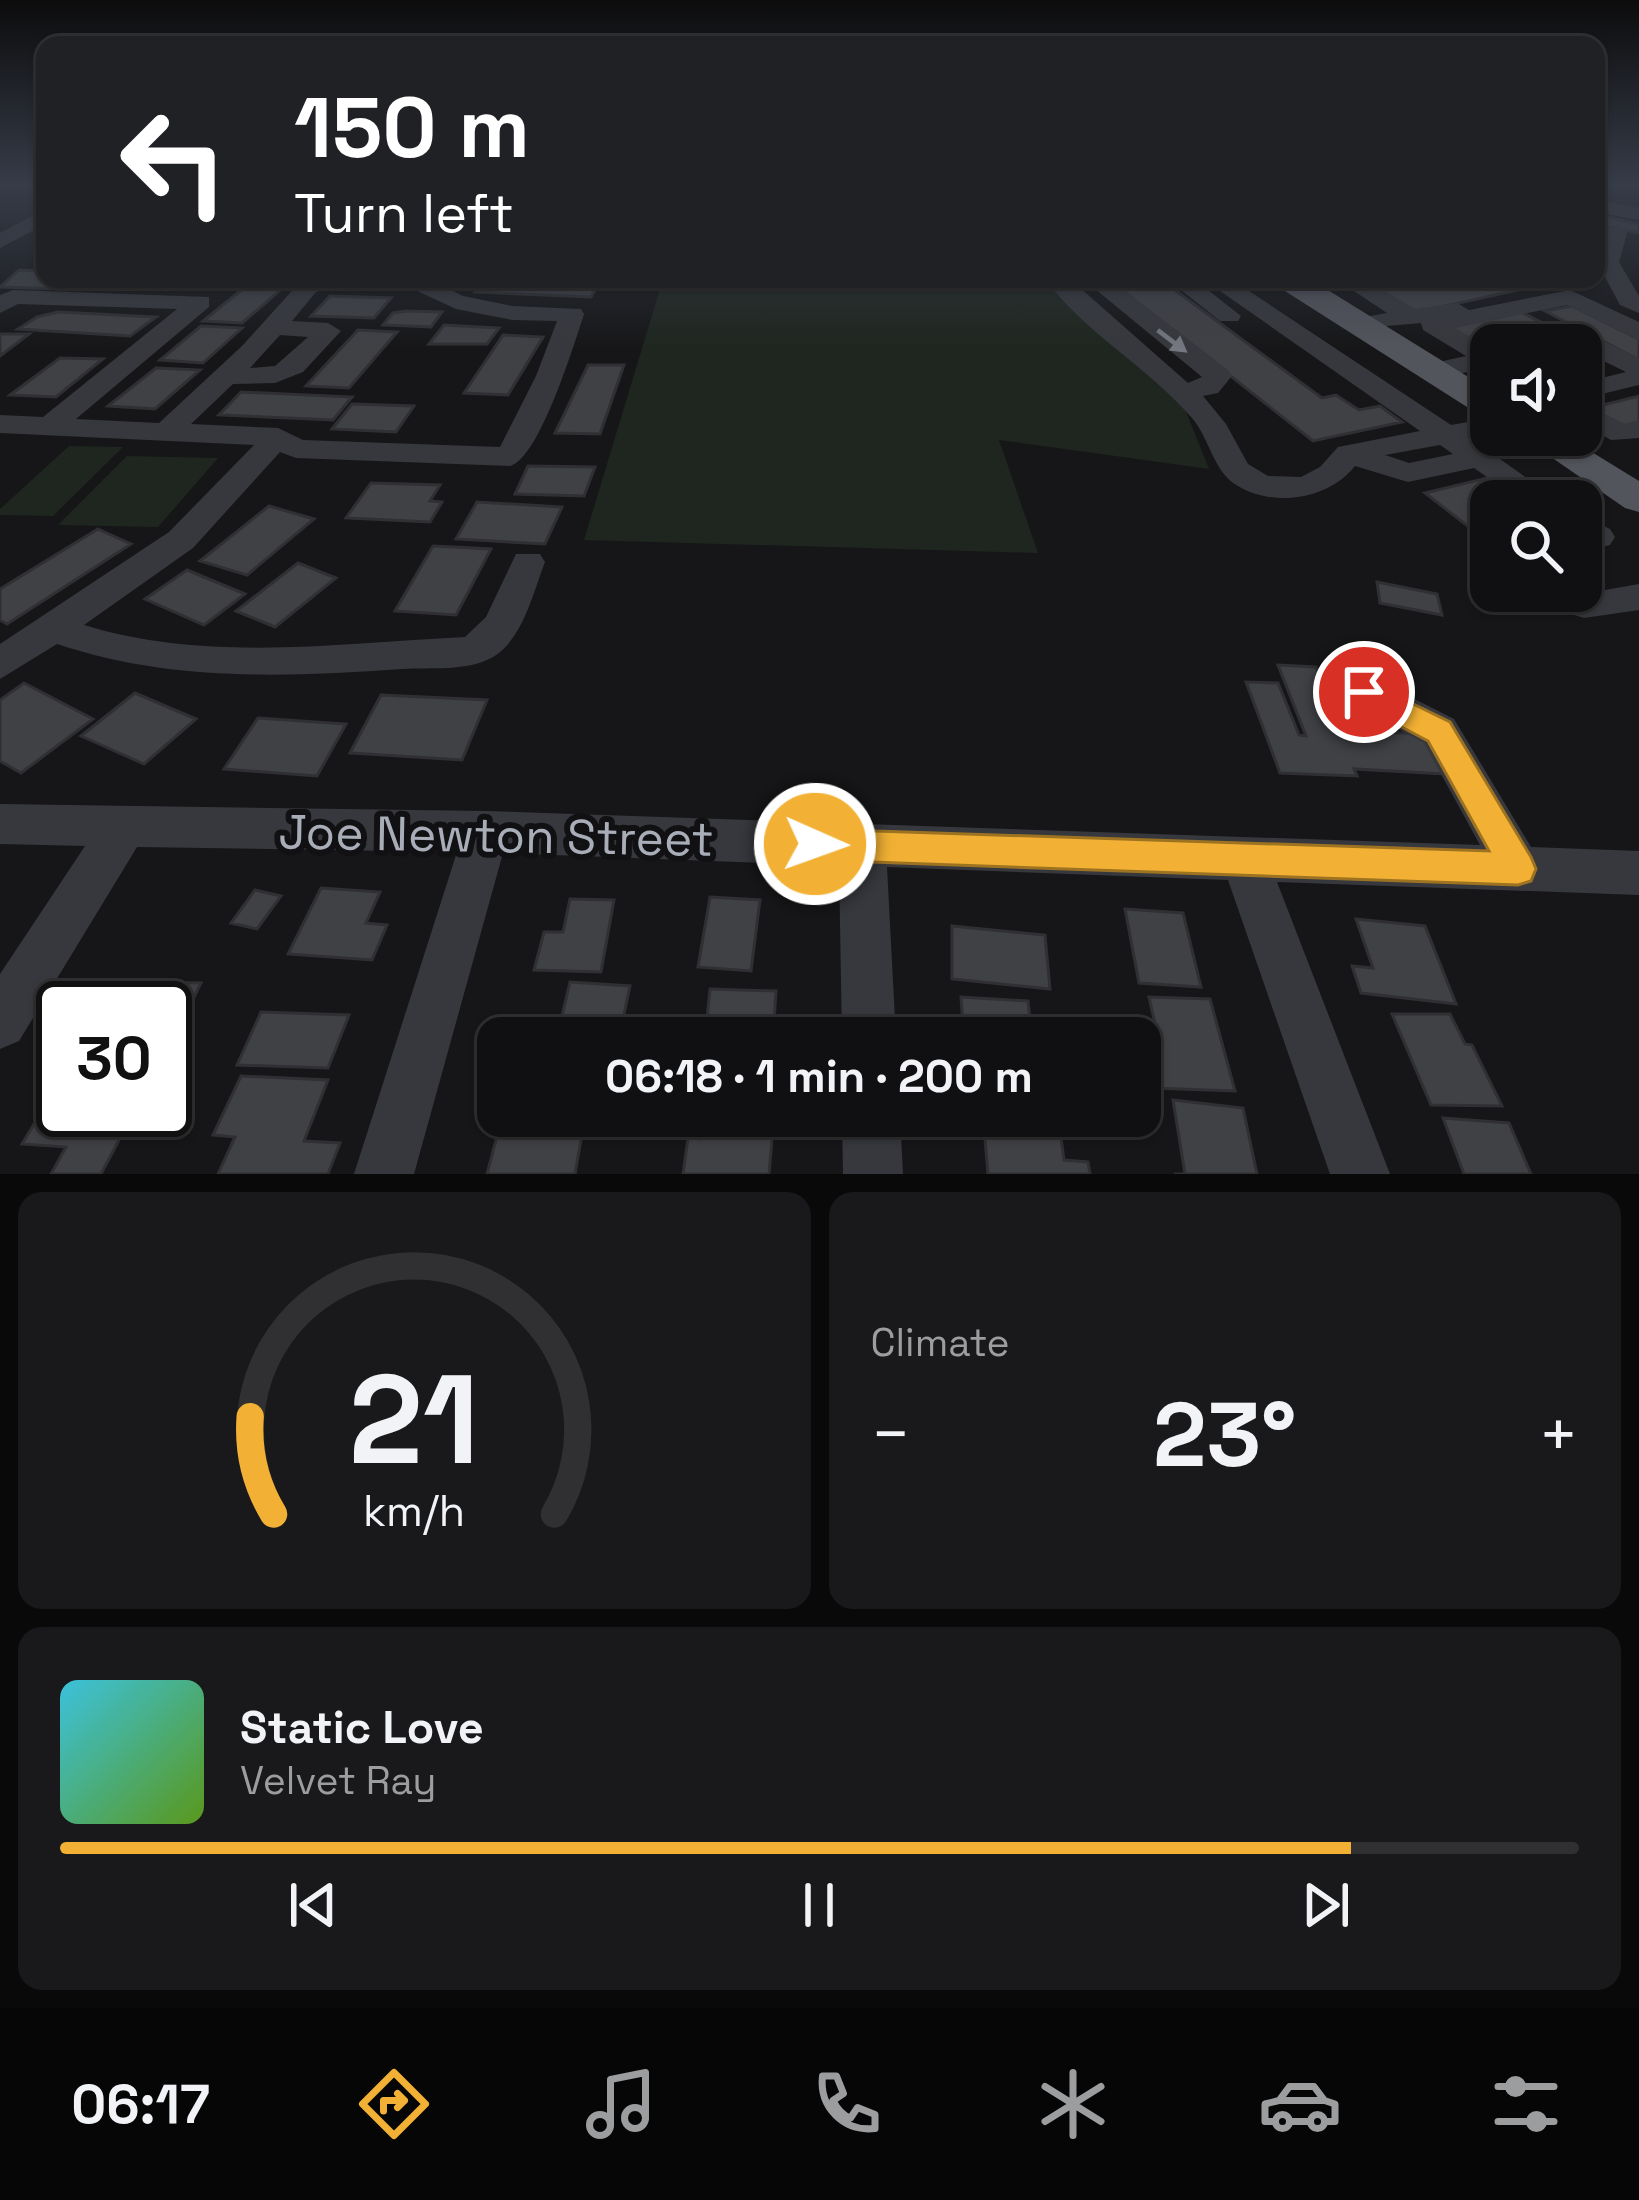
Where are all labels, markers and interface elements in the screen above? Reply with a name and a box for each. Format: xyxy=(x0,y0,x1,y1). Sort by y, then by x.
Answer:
text: 150 m xyxy=(294,74,530,182)
icon: left xyxy=(96,84,252,240)
text: Turn left xyxy=(294,179,514,248)
map controls xyxy=(1470,324,1602,612)
button: sound xyxy=(1470,324,1602,456)
one-way arrow xyxy=(1157,328,1188,352)
button: search xyxy=(1470,480,1602,612)
pin xyxy=(1313,641,1415,743)
icon: arrive xyxy=(1331,659,1397,725)
position arrow xyxy=(752,781,878,907)
street label: Joe Newton Street xyxy=(278,801,714,870)
speed limit sign: 30 xyxy=(36,981,192,1137)
text: 06:18 · 1 min · 200 m xyxy=(605,1048,1033,1105)
text: Climate xyxy=(871,1318,1010,1367)
text: 21 xyxy=(349,1340,480,1499)
text: 23° xyxy=(1153,1377,1297,1492)
text: − xyxy=(871,1392,911,1476)
text: + xyxy=(1538,1392,1579,1476)
text: km/h xyxy=(363,1483,465,1538)
text: Static Love xyxy=(240,1699,484,1756)
text: Velvet Ray xyxy=(240,1756,436,1805)
icon: previous xyxy=(280,1872,346,1938)
icon: pause xyxy=(786,1872,852,1938)
icon: next xyxy=(1293,1872,1359,1938)
icon: directions xyxy=(352,2062,436,2146)
icon: music xyxy=(579,2062,663,2146)
icon: phone xyxy=(805,2062,889,2146)
icon: climate xyxy=(1031,2062,1115,2146)
icon: car xyxy=(1258,2062,1342,2146)
icon: filters xyxy=(1484,2062,1568,2146)
text: 06:17 xyxy=(71,2070,210,2139)

